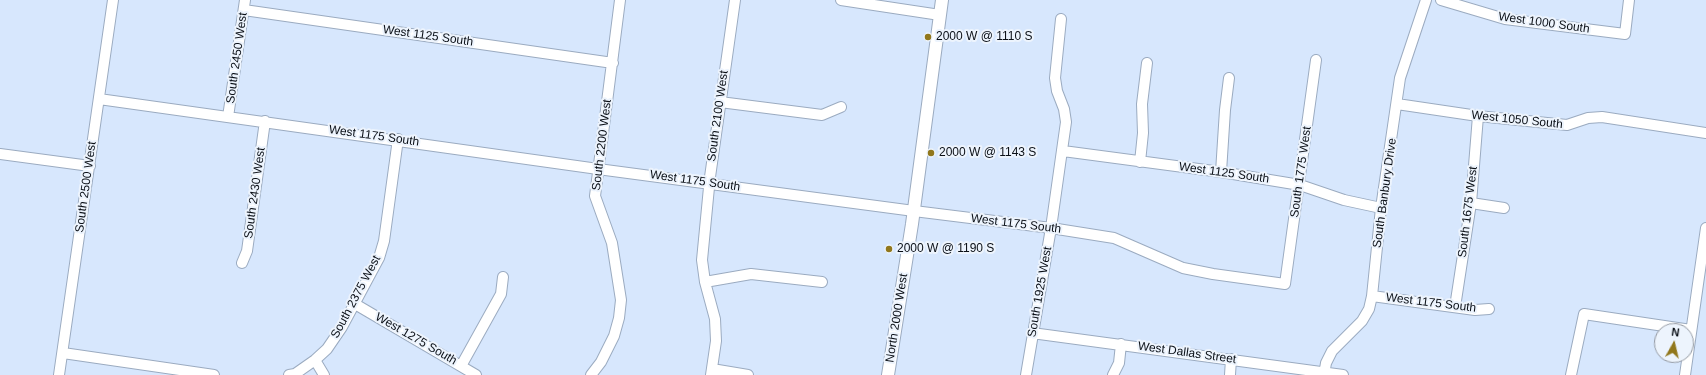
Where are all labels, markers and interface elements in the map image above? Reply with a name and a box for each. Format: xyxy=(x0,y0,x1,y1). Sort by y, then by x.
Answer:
street label: West 1000 South xyxy=(1498,9,1590,37)
street label: South 2450 West xyxy=(223,12,251,104)
street label: West 1125 South xyxy=(382,23,474,49)
place label: 2000 W @ 1110 S xyxy=(936,30,1032,44)
marker: 2000 W @ 1110 S xyxy=(923,32,933,42)
street label: South 2100 West xyxy=(704,70,732,162)
street label: South 2200 West xyxy=(589,99,615,191)
street label: West 1050 South xyxy=(1471,108,1563,132)
street label: West 1175 South xyxy=(328,123,420,149)
street label: South 1775 West xyxy=(1287,126,1315,218)
street label: South Banbury Drive xyxy=(1370,137,1400,249)
street label: South 2500 West xyxy=(72,141,100,233)
place label: 2000 W @ 1143 S xyxy=(939,146,1036,160)
street label: South 2430 West xyxy=(241,147,269,239)
marker: 2000 W @ 1143 S xyxy=(926,148,936,158)
street label: West 1125 South xyxy=(1178,160,1270,186)
street label: South 1675 West xyxy=(1455,166,1481,258)
street label: West 1175 South xyxy=(649,168,741,194)
street label: West 1175 South xyxy=(970,211,1062,237)
place label: 2000 W @ 1190 S xyxy=(897,242,994,256)
marker: 2000 W @ 1190 S xyxy=(884,244,894,254)
street label: South 1925 West xyxy=(1025,246,1055,338)
street label: South 2375 West xyxy=(328,253,384,341)
street label: North 2000 West xyxy=(883,273,911,363)
street label: West 1175 South xyxy=(1385,290,1477,316)
street label: West 1275 South xyxy=(373,310,459,368)
north arrow xyxy=(1654,323,1694,363)
text: N xyxy=(1671,326,1680,339)
street label: West Dallas Street xyxy=(1137,339,1237,367)

